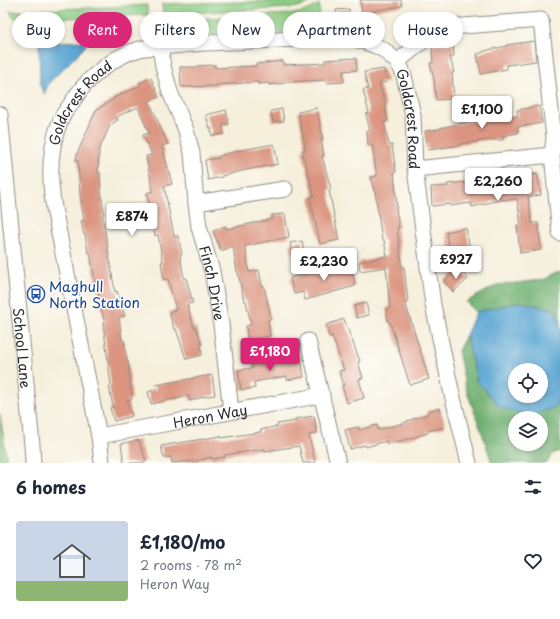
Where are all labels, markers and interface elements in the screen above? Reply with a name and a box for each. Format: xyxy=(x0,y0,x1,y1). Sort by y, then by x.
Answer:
chip: Buy xyxy=(12,12,65,48)
chip: Rent xyxy=(73,12,132,48)
chip: Filters xyxy=(140,12,209,48)
chip: New xyxy=(217,12,275,48)
chip: Apartment xyxy=(283,12,385,48)
chip: House xyxy=(393,12,463,48)
street label: Goldcrest Road xyxy=(43,55,116,147)
street label: Goldcrest Road xyxy=(391,65,426,170)
pin: £1,100 xyxy=(449,96,515,130)
text: £1,100 xyxy=(461,99,503,118)
pin: £2,260 xyxy=(465,168,531,202)
text: £2,260 xyxy=(474,171,522,190)
pin: £874 xyxy=(108,203,156,237)
text: £874 xyxy=(115,206,149,225)
street label: Finch Drive xyxy=(194,242,231,322)
pin: £927 xyxy=(432,246,480,280)
pin: £2,230 xyxy=(291,248,357,282)
text: £927 xyxy=(439,249,473,268)
text: £2,230 xyxy=(300,251,348,270)
place label: Maghull North Station xyxy=(49,276,140,313)
bus stop icon: Maghull North Station xyxy=(26,284,46,304)
street label: School Lane xyxy=(8,307,37,389)
pin: £1,180 xyxy=(237,338,303,372)
text: £1,180 xyxy=(250,341,290,360)
map controls xyxy=(508,363,548,451)
button: locate xyxy=(508,363,548,403)
street label: Heron Way xyxy=(171,398,249,433)
button: layers xyxy=(508,411,548,451)
text: 6 homes xyxy=(16,474,86,500)
icon: filters xyxy=(522,476,544,498)
text: £1,180/mo xyxy=(140,529,225,555)
icon: home xyxy=(48,537,96,585)
icon: heart xyxy=(522,550,544,572)
text: 2 rooms · 78 m² xyxy=(140,555,242,574)
text: Heron Way xyxy=(140,574,210,593)

